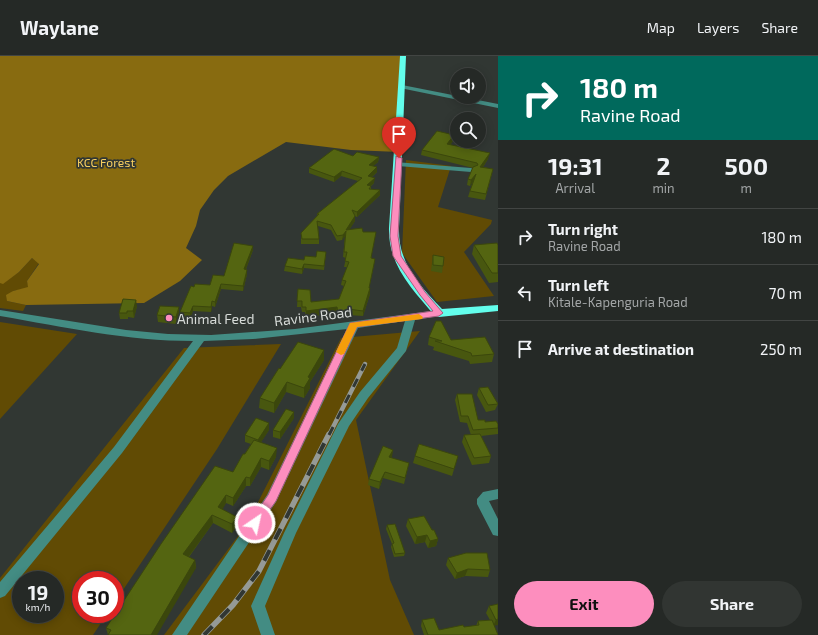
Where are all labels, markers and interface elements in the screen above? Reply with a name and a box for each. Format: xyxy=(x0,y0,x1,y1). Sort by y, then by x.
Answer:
text: Waylane xyxy=(20,16,99,39)
text: Map xyxy=(647,19,675,36)
text: Layers xyxy=(697,19,739,36)
text: Share xyxy=(761,19,798,36)
map controls xyxy=(450,68,486,148)
button: sound xyxy=(450,68,486,104)
text: 180 m xyxy=(580,70,658,104)
icon: right xyxy=(514,72,566,124)
text: Ravine Road xyxy=(580,104,681,126)
button: search xyxy=(450,112,486,148)
pin xyxy=(382,117,416,158)
icon: arrive xyxy=(388,123,410,145)
text: 19:31 xyxy=(548,151,603,180)
text: 2 xyxy=(657,151,671,180)
text: 500 xyxy=(725,151,768,180)
park label: KCC Forest xyxy=(77,155,135,169)
text: Arrival xyxy=(555,180,595,196)
text: min xyxy=(652,180,675,196)
text: m xyxy=(741,180,752,196)
text: Turn right xyxy=(548,220,618,238)
icon: right xyxy=(514,226,536,248)
text: 180 m xyxy=(761,228,802,246)
text: Ravine Road xyxy=(548,238,621,254)
text: Turn left xyxy=(548,276,609,294)
icon: left xyxy=(514,282,536,304)
text: 70 m xyxy=(769,284,802,302)
text: Kitale-Kapenguria Road xyxy=(548,294,688,310)
street label: Ravine Road xyxy=(273,303,353,329)
place label: Animal Feed xyxy=(177,310,255,327)
marker: Animal Feed xyxy=(164,313,174,323)
icon: arrive xyxy=(514,338,536,360)
text: Arrive at destination xyxy=(548,340,694,358)
text: 250 m xyxy=(760,340,802,358)
position arrow xyxy=(234,502,276,544)
speed limit sign: 30 xyxy=(72,571,124,623)
text: 19 xyxy=(28,580,48,604)
button: Exit xyxy=(514,581,654,627)
button: Share xyxy=(662,581,802,627)
text: km/h xyxy=(26,601,50,613)

